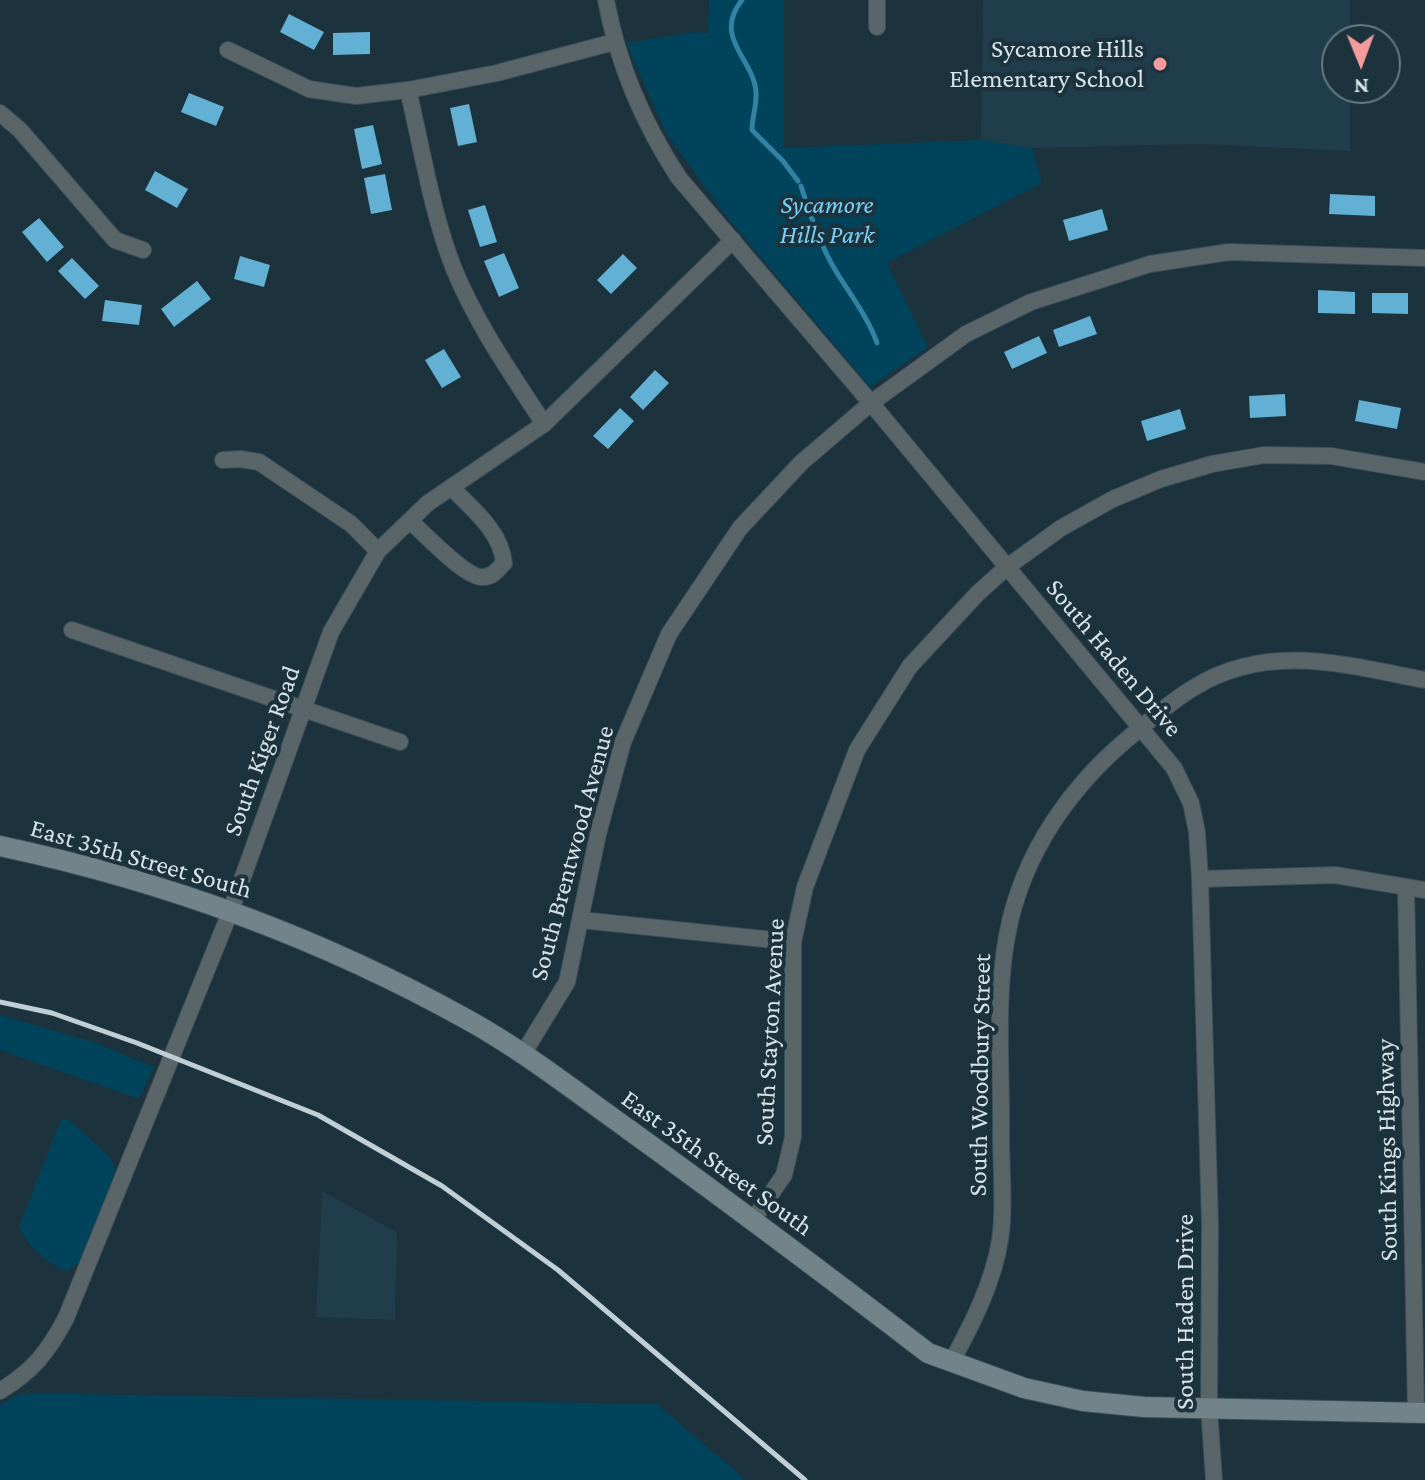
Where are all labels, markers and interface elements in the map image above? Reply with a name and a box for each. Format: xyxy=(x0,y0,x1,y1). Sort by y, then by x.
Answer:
north arrow xyxy=(1321,24,1401,104)
place label: Sycamore Hills Elementary School xyxy=(949,33,1144,94)
marker: Sycamore Hills Elementary School xyxy=(1151,55,1169,73)
text: N xyxy=(1354,74,1369,99)
park label: Sycamore Hills Park xyxy=(780,189,874,250)
street label: South Haden Drive xyxy=(1039,573,1189,743)
street label: South Kiger Road xyxy=(217,662,307,840)
street label: South Brentwood Avenue xyxy=(523,722,621,984)
street label: East 35th Street South xyxy=(27,812,255,906)
street label: South Stayton Avenue xyxy=(748,918,792,1146)
street label: South Woodbury Street xyxy=(962,953,998,1197)
street label: South Kings Highway xyxy=(1369,1038,1405,1262)
street label: East 35th Street South xyxy=(615,1083,819,1243)
street label: South Haden Drive xyxy=(1169,1214,1201,1410)

